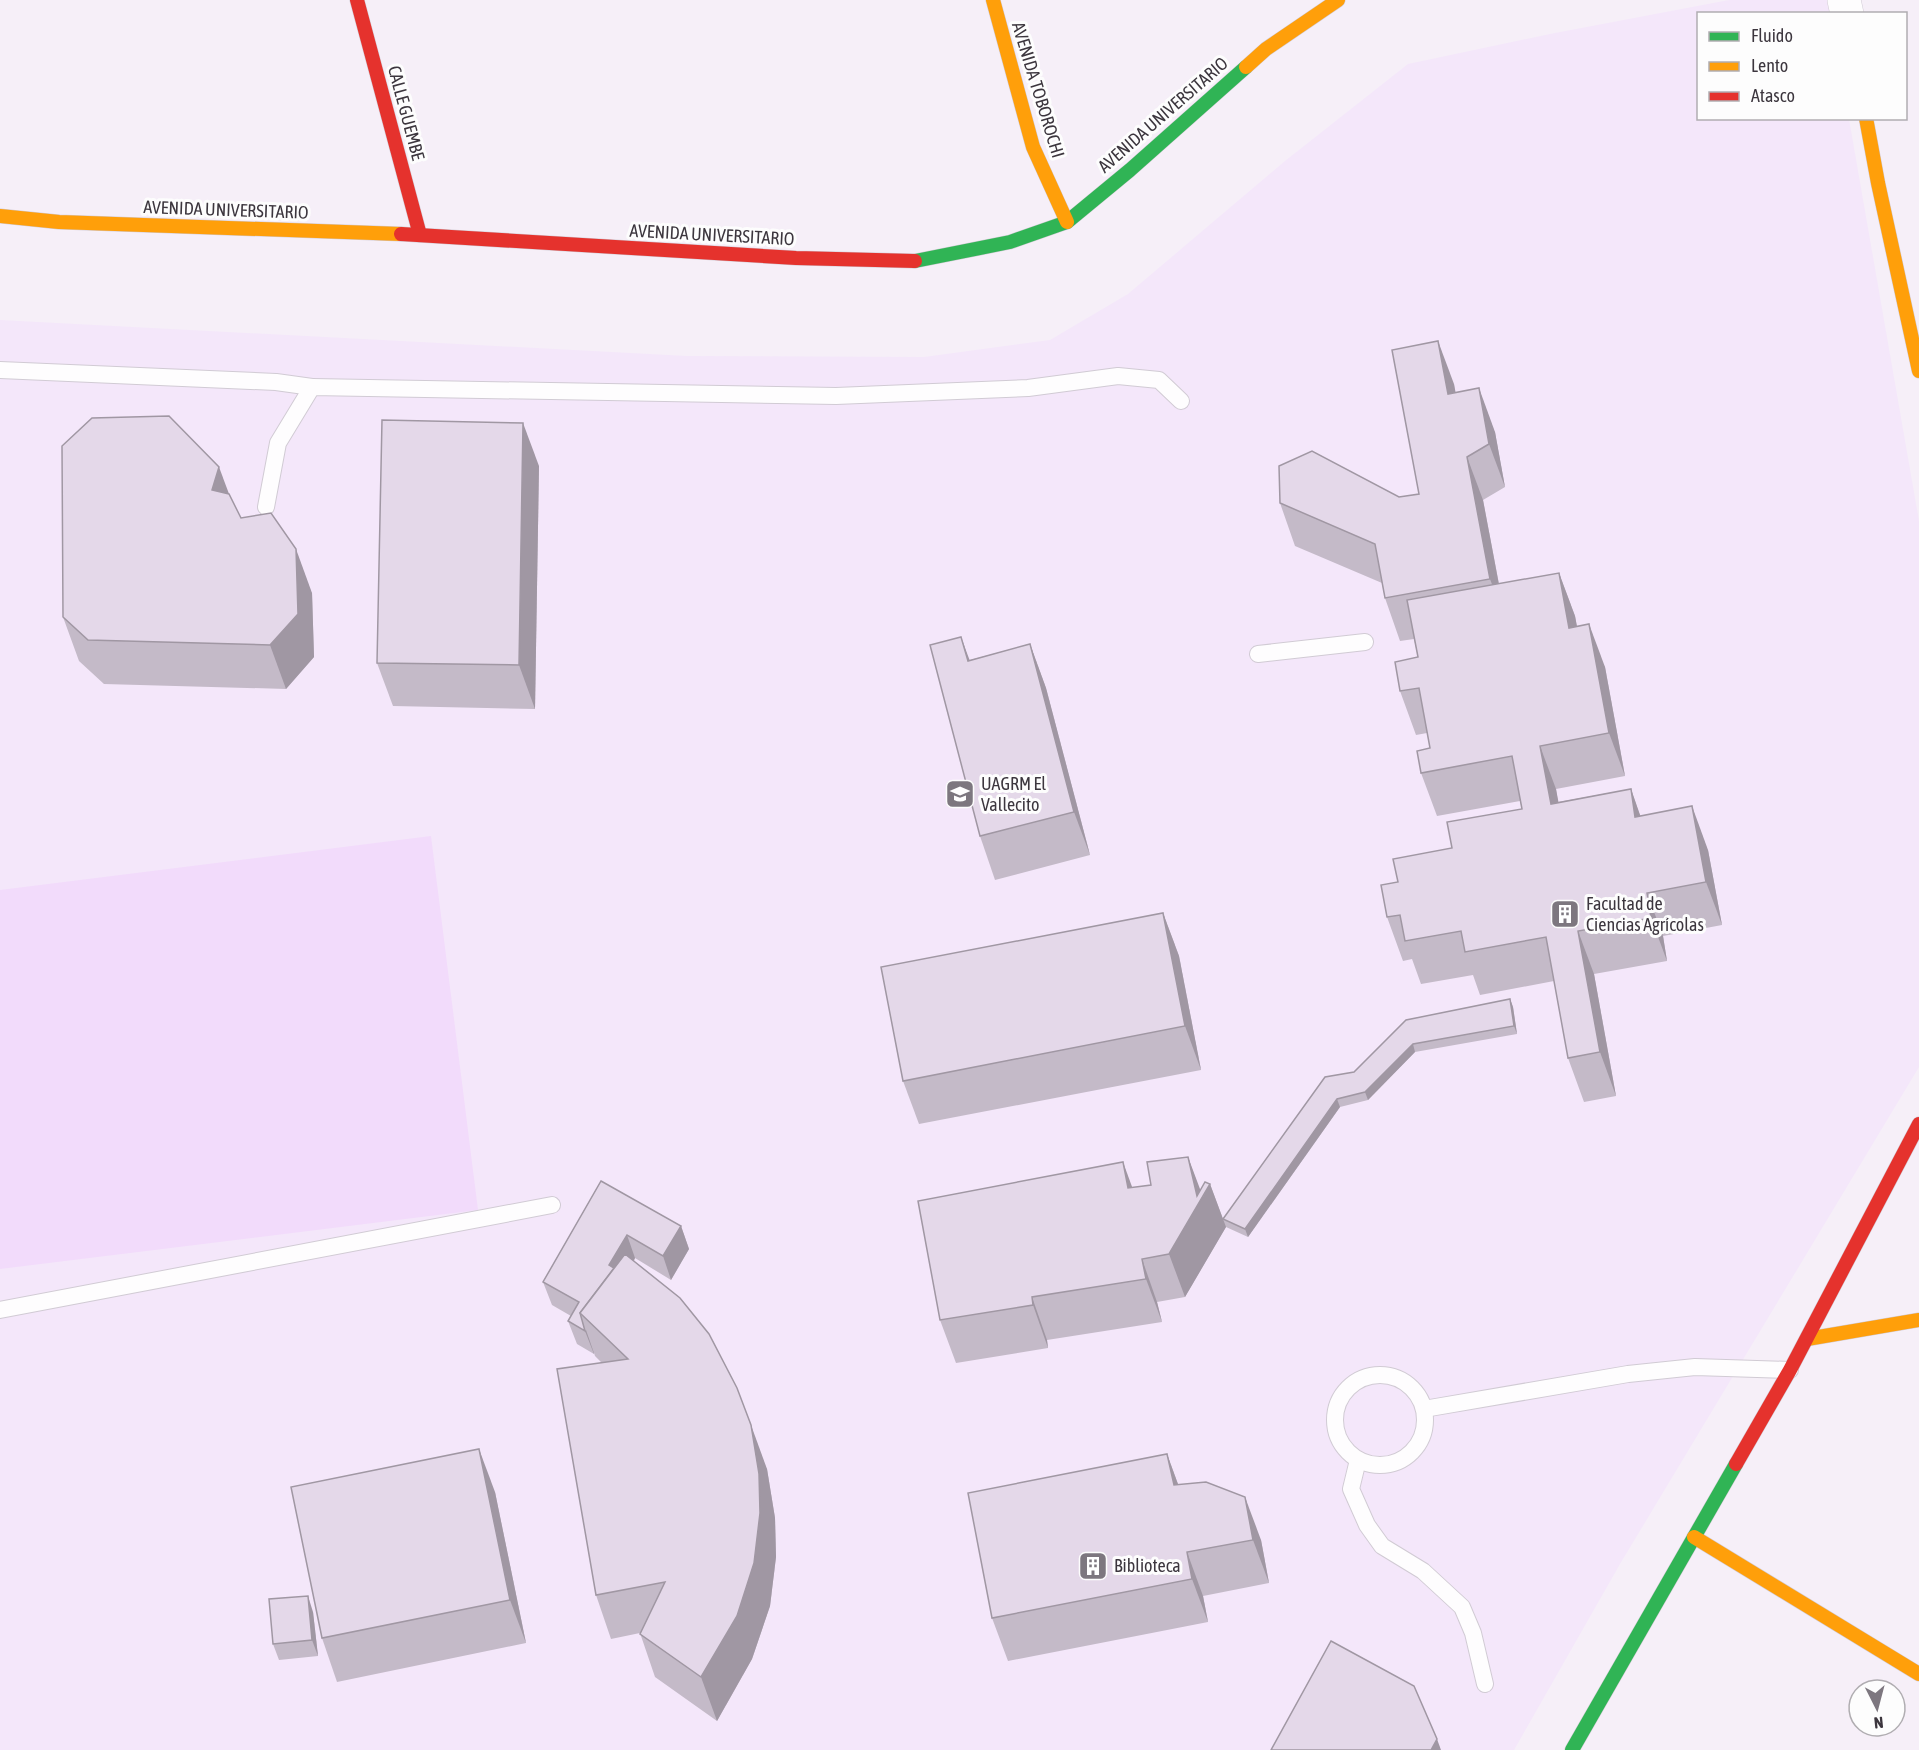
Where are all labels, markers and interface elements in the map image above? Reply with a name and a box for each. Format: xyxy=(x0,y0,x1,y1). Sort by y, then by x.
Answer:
legend xyxy=(1697,12,1907,120)
street label: AVENIDA TOBOROCHI xyxy=(1008,19,1069,160)
text: Fluido xyxy=(1751,25,1793,46)
street label: AVENIDA UNIVERSITARIO xyxy=(1093,53,1232,177)
text: Lento xyxy=(1751,55,1788,76)
street label: CALLE GUEMBE xyxy=(384,63,429,163)
text: Atasco xyxy=(1751,85,1795,106)
street label: AVENIDA UNIVERSITARIO xyxy=(143,196,309,223)
street label: AVENIDA UNIVERSITARIO xyxy=(629,220,795,249)
place label: UAGRM El Vallecito xyxy=(981,773,1046,815)
school or university icon: UAGRM El Vallecito xyxy=(944,778,976,810)
place label: Facultad de Ciencias Agrícolas xyxy=(1586,893,1704,935)
building icon: Facultad de Ciencias Agrícolas xyxy=(1549,898,1581,930)
building icon: Biblioteca xyxy=(1077,1550,1109,1582)
place label: Biblioteca xyxy=(1114,1555,1181,1576)
north arrow xyxy=(1847,1678,1907,1738)
text: N xyxy=(1873,1713,1884,1732)

